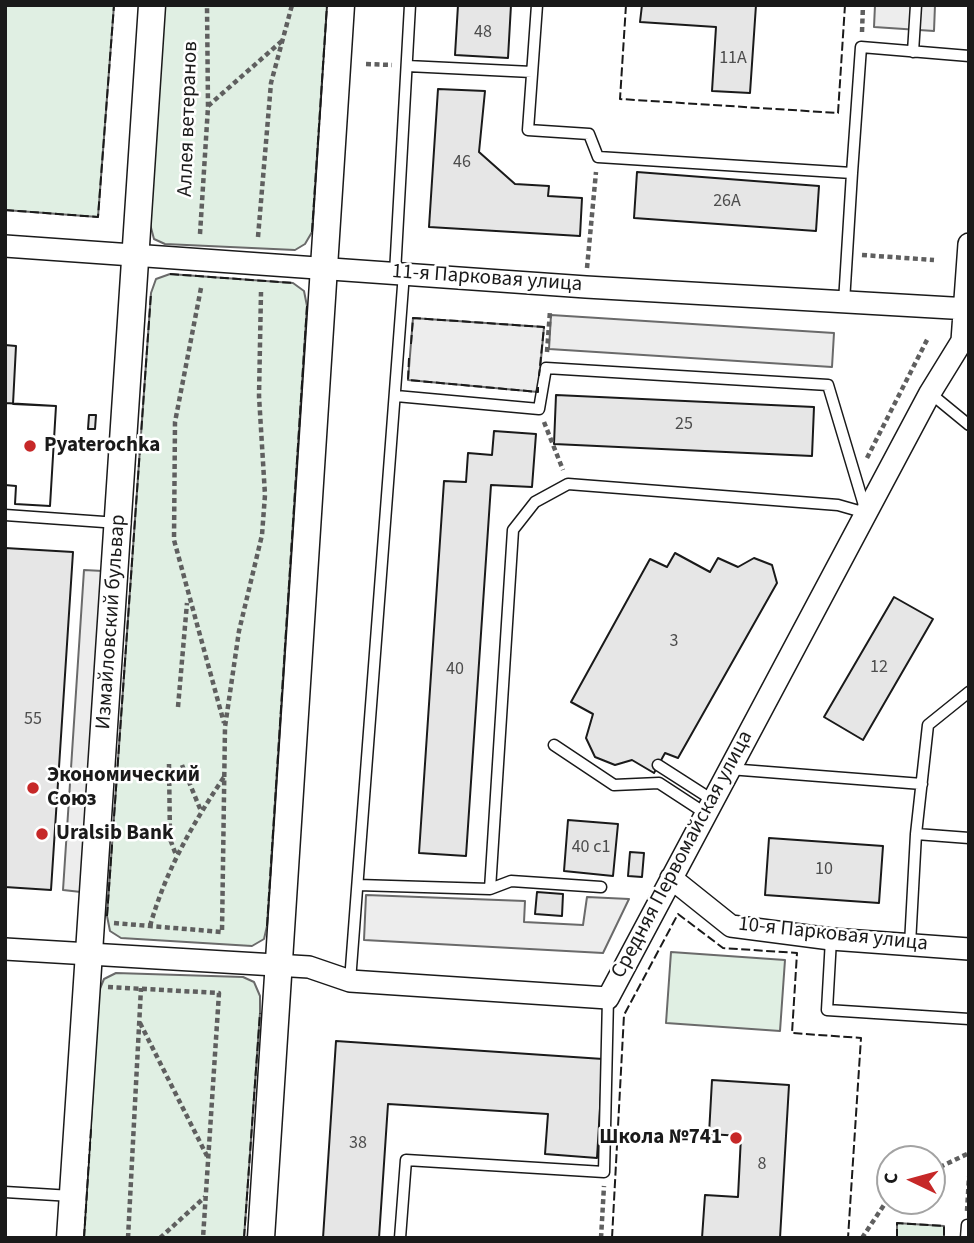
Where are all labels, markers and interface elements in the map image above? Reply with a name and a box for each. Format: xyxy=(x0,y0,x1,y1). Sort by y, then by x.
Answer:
house number: 48 xyxy=(474,22,492,44)
street label: Аллея ветеранов xyxy=(174,41,204,197)
house number: 11А xyxy=(719,48,747,70)
house number: 46 xyxy=(453,152,471,174)
house number: 26А xyxy=(713,191,741,213)
street label: 11-я Парковая улица xyxy=(391,260,583,298)
house number: 25 xyxy=(675,414,693,436)
place label: Pyaterochka xyxy=(44,433,160,459)
marker: Pyaterochka xyxy=(22,438,38,454)
street label: Измайловский бульвар xyxy=(92,514,132,730)
house number: 3 xyxy=(670,631,678,653)
house number: 12 xyxy=(870,657,888,679)
house number: 40 xyxy=(446,659,464,681)
house number: 55 xyxy=(24,709,42,731)
street label: Средняя Первомайская улица xyxy=(607,727,759,983)
place label: Экономический Союз xyxy=(47,763,200,813)
marker: Экономический Союз xyxy=(25,780,41,796)
place label: Uralsib Bank xyxy=(56,821,173,847)
marker: Uralsib Bank xyxy=(34,826,50,842)
house number: 40 с1 xyxy=(572,837,610,859)
house number: 10 xyxy=(815,859,833,881)
street label: 10-я Парковая улица xyxy=(737,913,929,957)
place label: Школа №741 xyxy=(599,1125,722,1151)
marker: Школа №741 xyxy=(728,1130,744,1146)
house number: 38 xyxy=(349,1133,367,1155)
north arrow xyxy=(876,1145,946,1215)
house number: 8 xyxy=(758,1154,766,1176)
text: С xyxy=(878,1172,906,1185)

